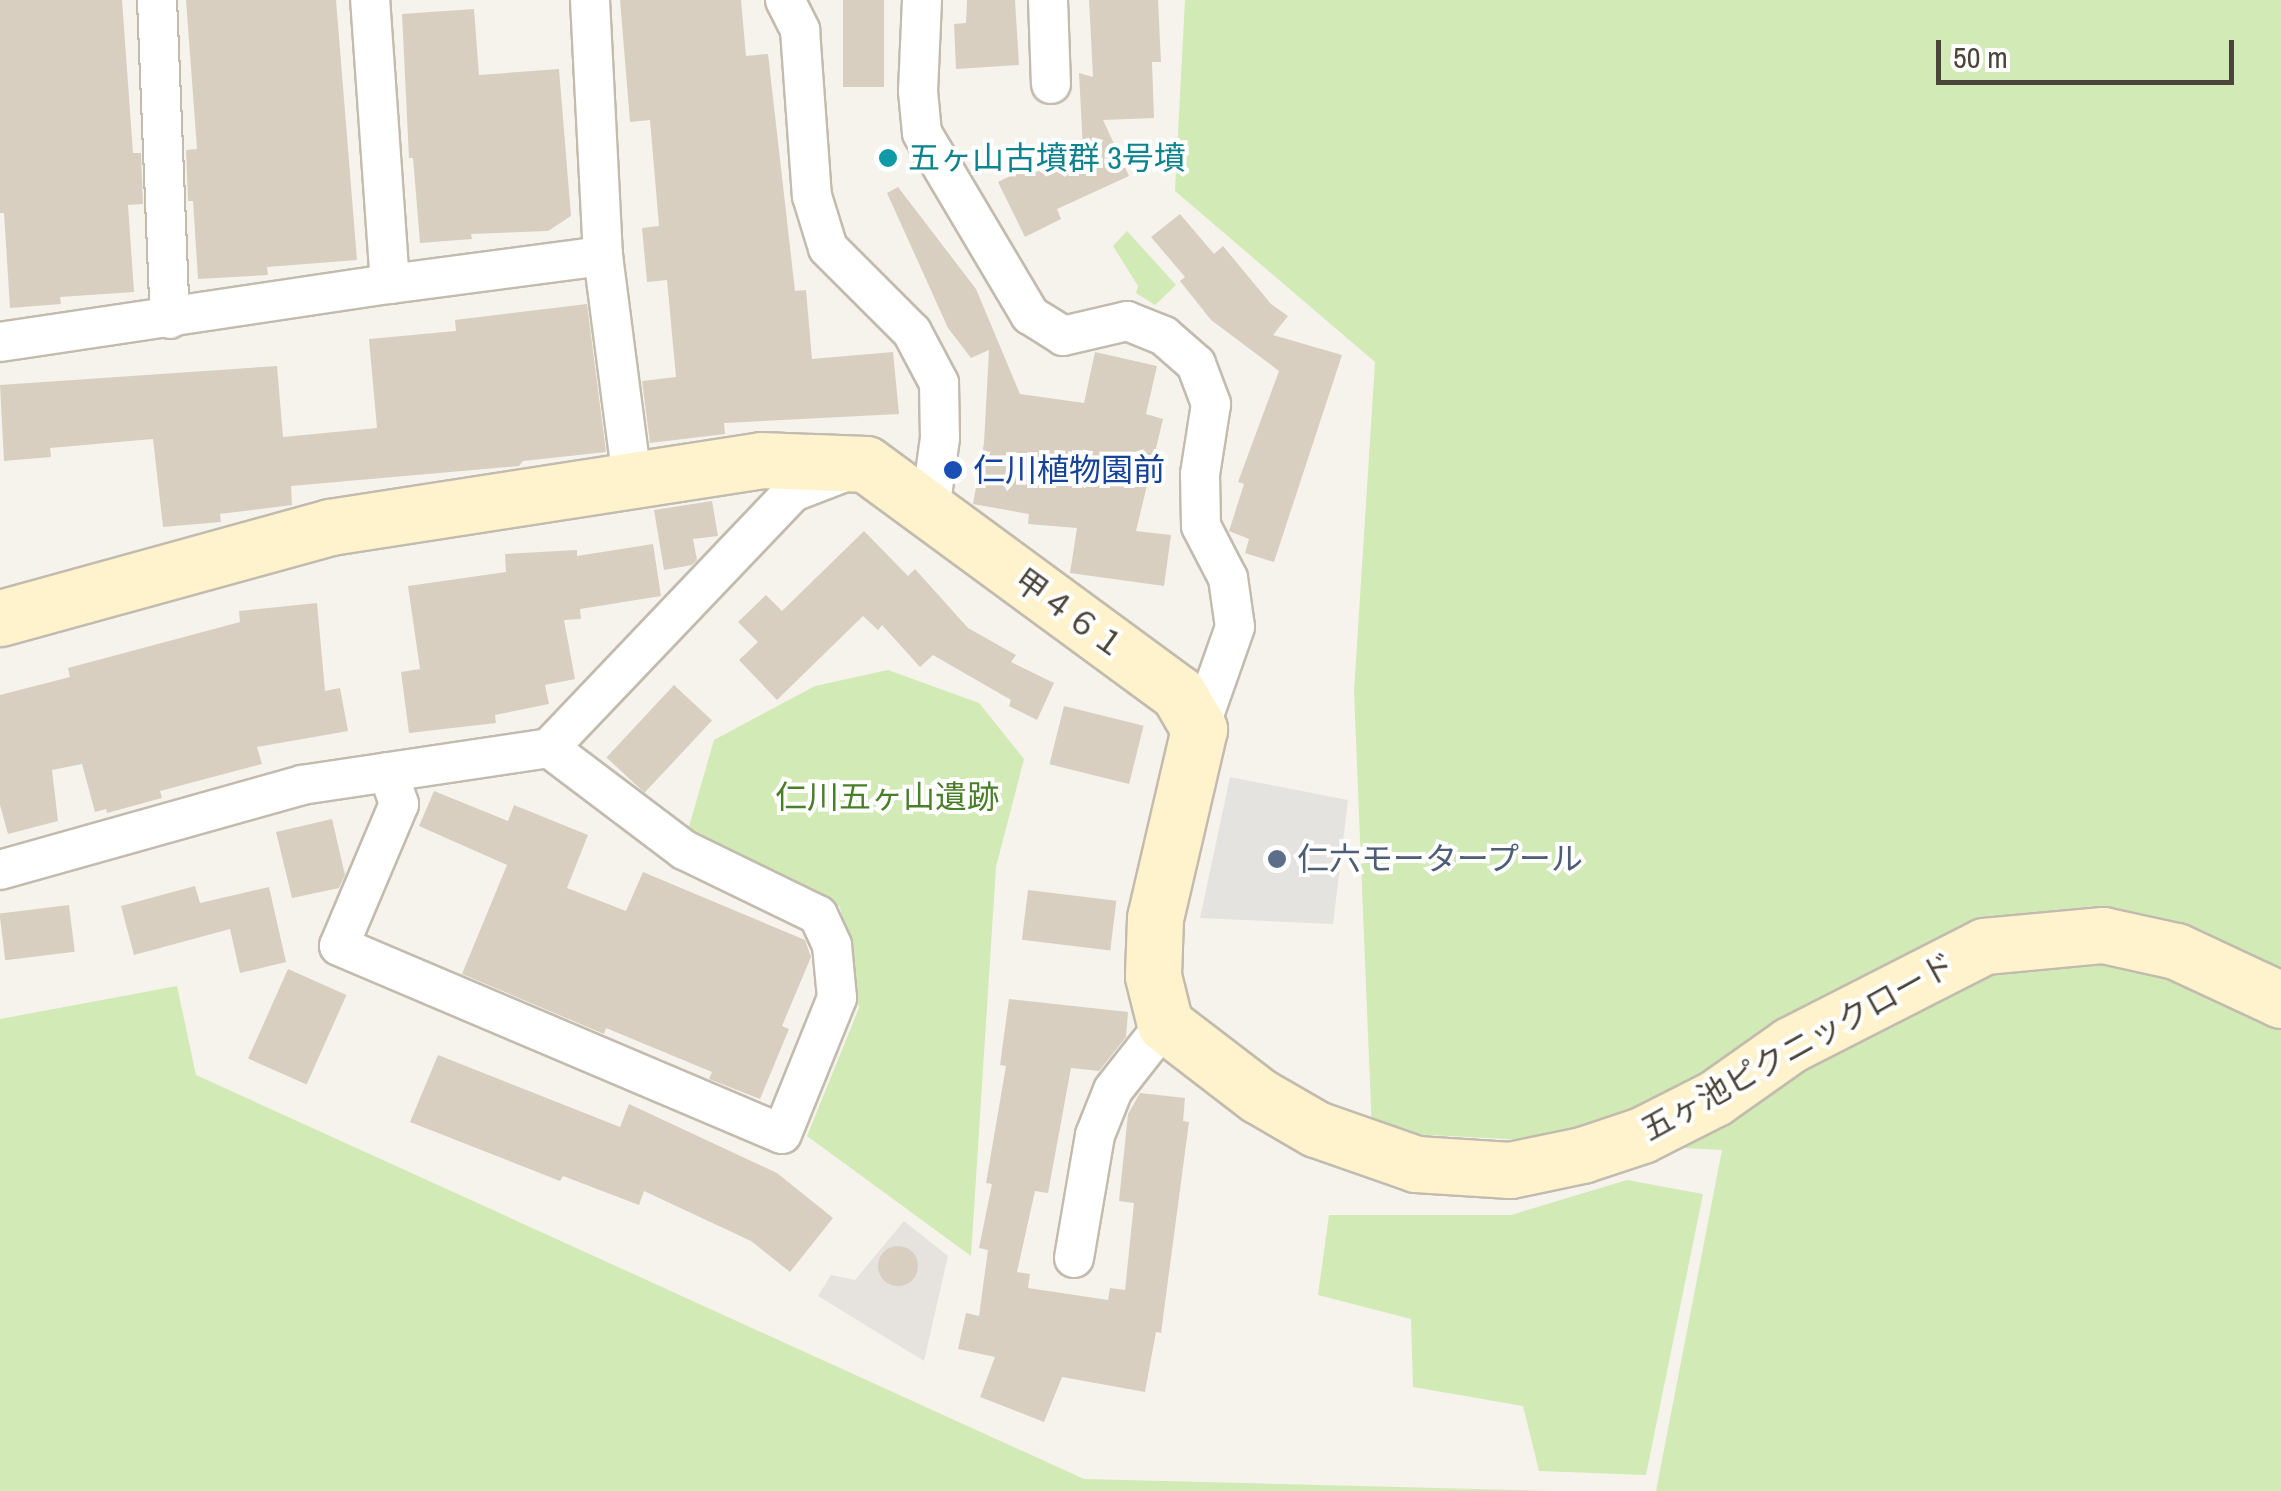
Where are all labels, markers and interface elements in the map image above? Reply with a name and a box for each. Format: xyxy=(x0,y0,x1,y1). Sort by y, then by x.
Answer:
scale bar xyxy=(1941,20,2238,82)
text: 50 m xyxy=(1953,37,2008,77)
place label: 五ヶ山古墳群 3号墳 xyxy=(908,139,1186,177)
marker: 五ヶ山古墳群 3号墳 xyxy=(877,147,899,169)
place label: 仁川植物園前 xyxy=(973,451,1165,489)
marker: 仁川植物園前 xyxy=(942,459,964,481)
street label: 甲４６１ xyxy=(1007,561,1133,667)
park label: 仁川五ヶ山遺跡 xyxy=(775,778,999,816)
place label: 仁六モータープール xyxy=(1297,840,1585,878)
marker: 仁六モータープール xyxy=(1266,848,1288,870)
street label: 五ヶ池ピクニックロード xyxy=(1635,945,1961,1149)

